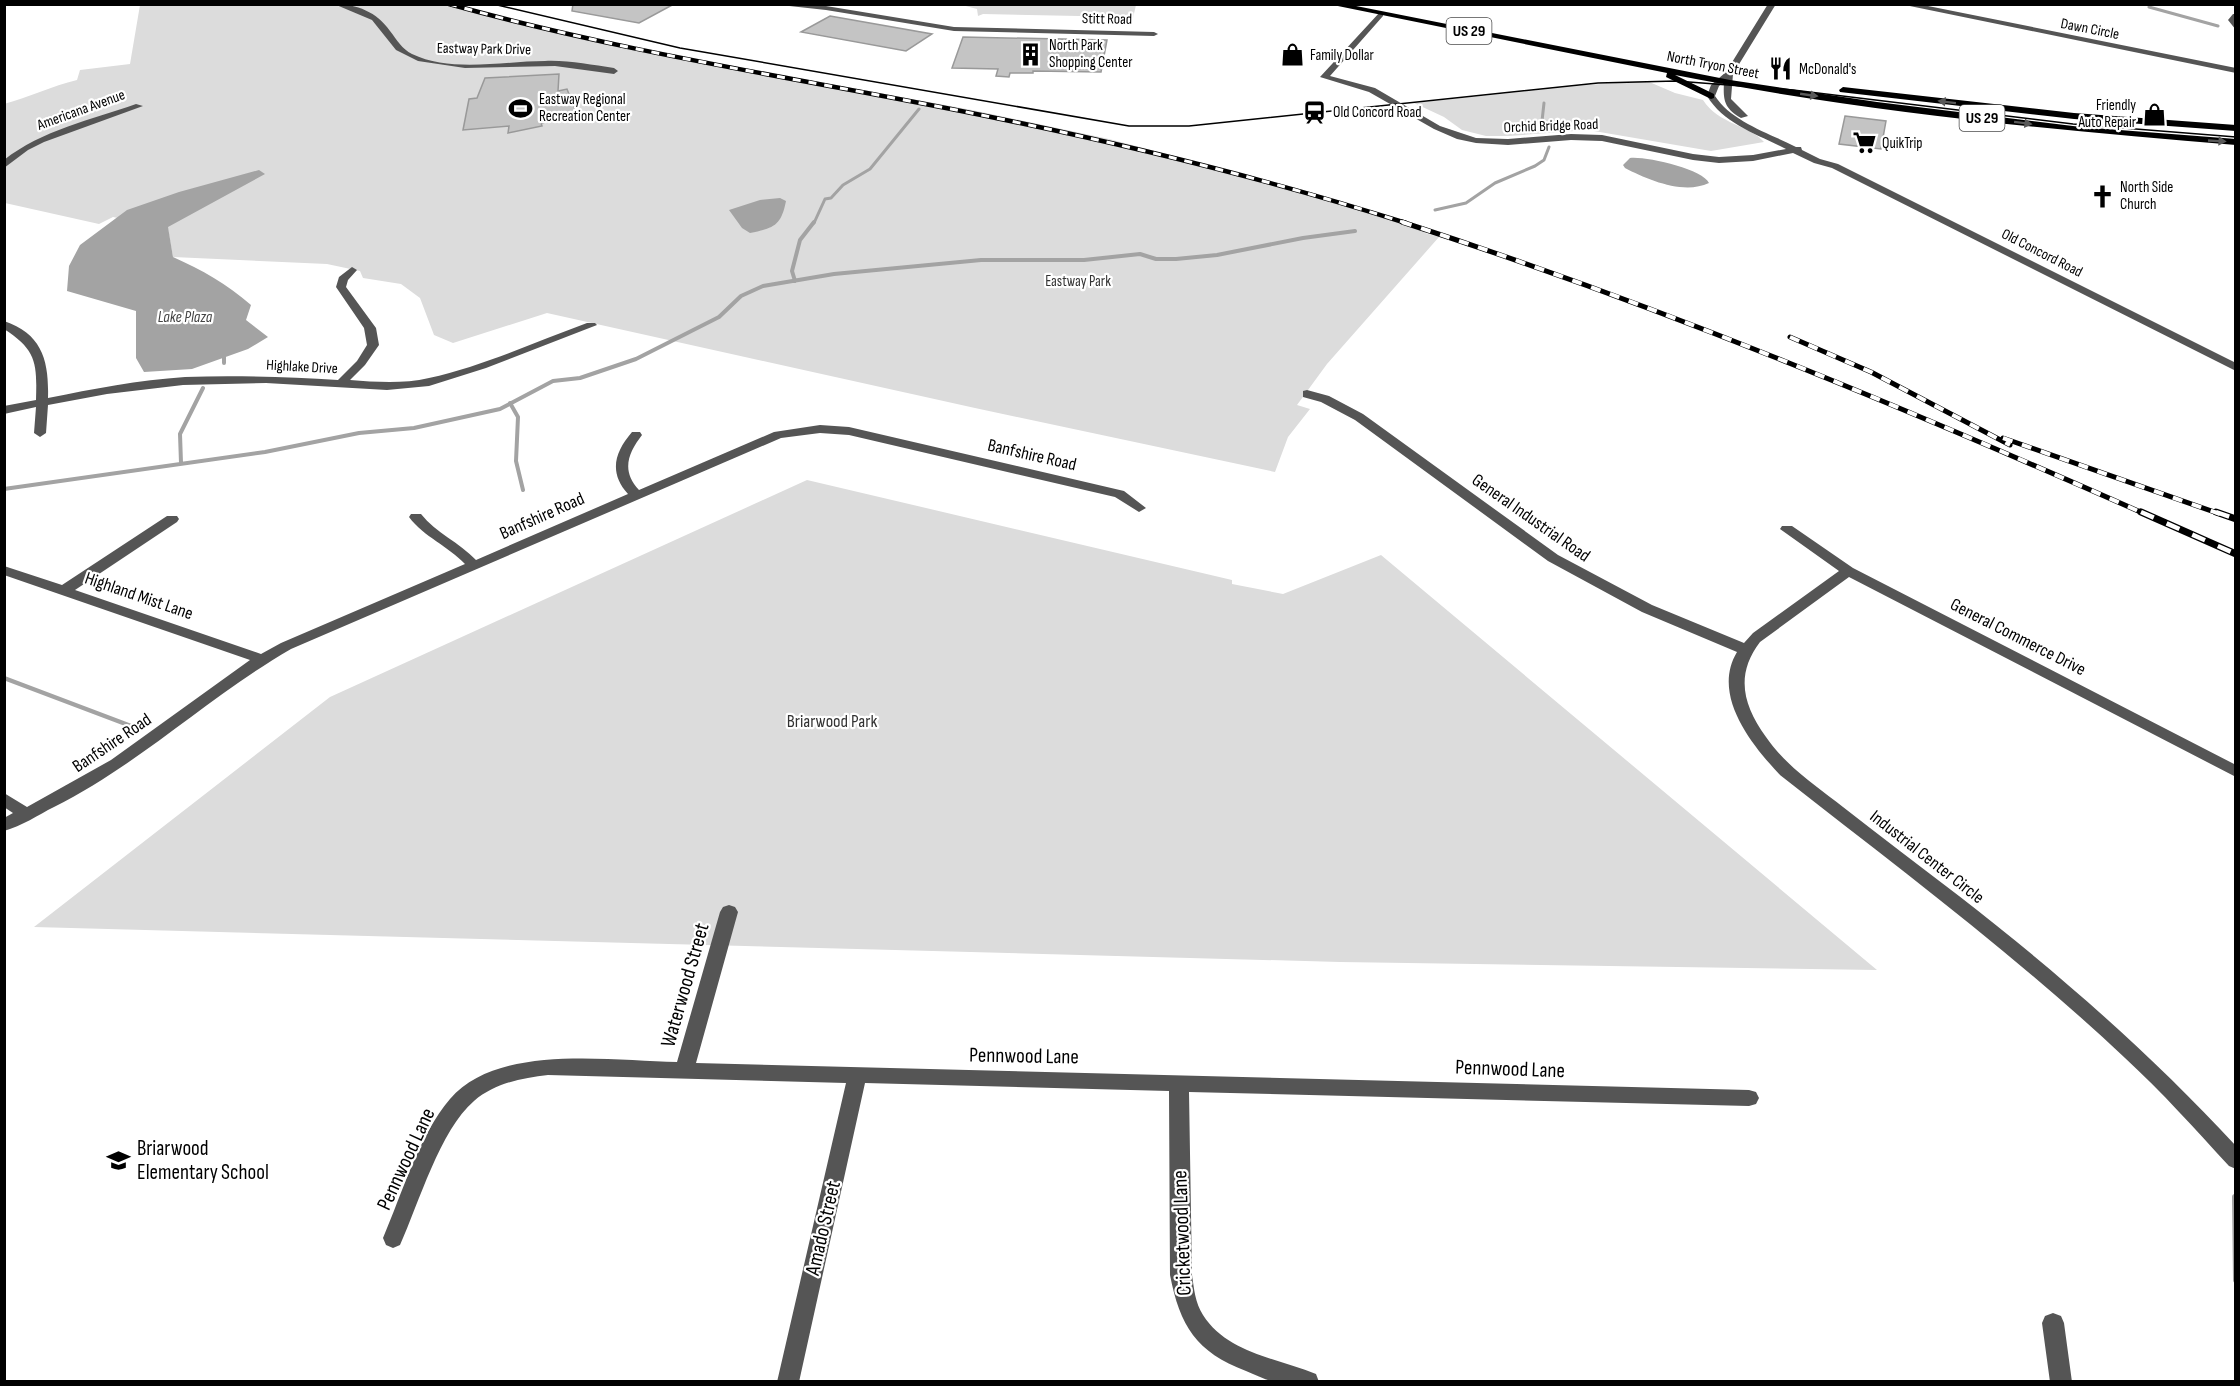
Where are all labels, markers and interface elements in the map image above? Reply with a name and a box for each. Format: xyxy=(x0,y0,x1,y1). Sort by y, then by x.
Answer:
street label: Stitt Road xyxy=(1082,9,1132,29)
street label: Dawn Circle xyxy=(2059,14,2121,44)
road number: US 29 xyxy=(1446,18,1492,44)
place label: North Park Shopping Center xyxy=(1049,36,1133,72)
street label: Eastway Park Drive xyxy=(437,39,531,59)
building icon: North Park Shopping Center xyxy=(1018,41,1044,67)
shop icon: Family Dollar xyxy=(1279,42,1305,68)
place label: Family Dollar xyxy=(1310,46,1375,65)
street label: North Tryon Street xyxy=(1665,47,1761,83)
restaurant icon: McDonald's xyxy=(1768,56,1794,82)
place label: McDonald's xyxy=(1799,60,1857,79)
street label: Americana Avenue xyxy=(33,85,128,135)
place label: Eastway Regional Recreation Center xyxy=(539,90,631,126)
one-way arrow xyxy=(1799,90,1818,99)
sports icon: Eastway Regional Recreation Center xyxy=(508,95,534,121)
place label: Friendly Auto Repair xyxy=(2077,96,2137,132)
one-way arrow xyxy=(1938,98,1957,107)
station icon: Old Concord Road xyxy=(1302,99,1328,125)
shop icon: Friendly Auto Repair xyxy=(2141,101,2167,127)
place label: Old Concord Road xyxy=(1333,103,1421,122)
road number: US 29 xyxy=(1960,105,2004,131)
street label: Orchid Bridge Road xyxy=(1503,115,1599,137)
one-way arrow xyxy=(2013,118,2032,128)
supermarket icon: QuikTrip xyxy=(1851,130,1877,156)
place label: QuikTrip xyxy=(1882,134,1922,153)
one-way arrow xyxy=(2207,136,2226,145)
place label: North Side Church xyxy=(2120,178,2173,214)
church icon: North Side Church xyxy=(2089,183,2115,209)
street label: Old Concord Road xyxy=(1998,224,2086,282)
park label: Eastway Park xyxy=(1045,272,1111,291)
water label: Lake Plaza xyxy=(158,308,213,327)
street label: Highlake Drive xyxy=(266,356,338,378)
street label: Banfshire Road xyxy=(986,435,1078,475)
street label: General Industrial Road xyxy=(1468,469,1594,567)
street label: Banfshire Road xyxy=(496,488,588,544)
street label: Highland Mist Lane xyxy=(82,568,196,624)
street label: General Commerce Drive xyxy=(1947,594,2089,680)
street label: Banfshire Road xyxy=(69,709,155,777)
park label: Briarwood Park xyxy=(787,711,877,732)
street label: Industrial Center Circle xyxy=(1866,806,1988,908)
street label: Waterwood Street xyxy=(655,920,715,1050)
street label: Pennwood Lane xyxy=(969,1043,1079,1069)
street label: Pennwood Lane xyxy=(1455,1055,1565,1083)
street label: Pennwood Lane xyxy=(371,1104,441,1214)
place label: Briarwood Elementary School xyxy=(137,1136,269,1185)
school or university icon: Briarwood Elementary School xyxy=(106,1147,132,1173)
street label: Cricketwood Lane xyxy=(1167,1170,1197,1296)
street label: Amado Street xyxy=(800,1178,846,1279)

